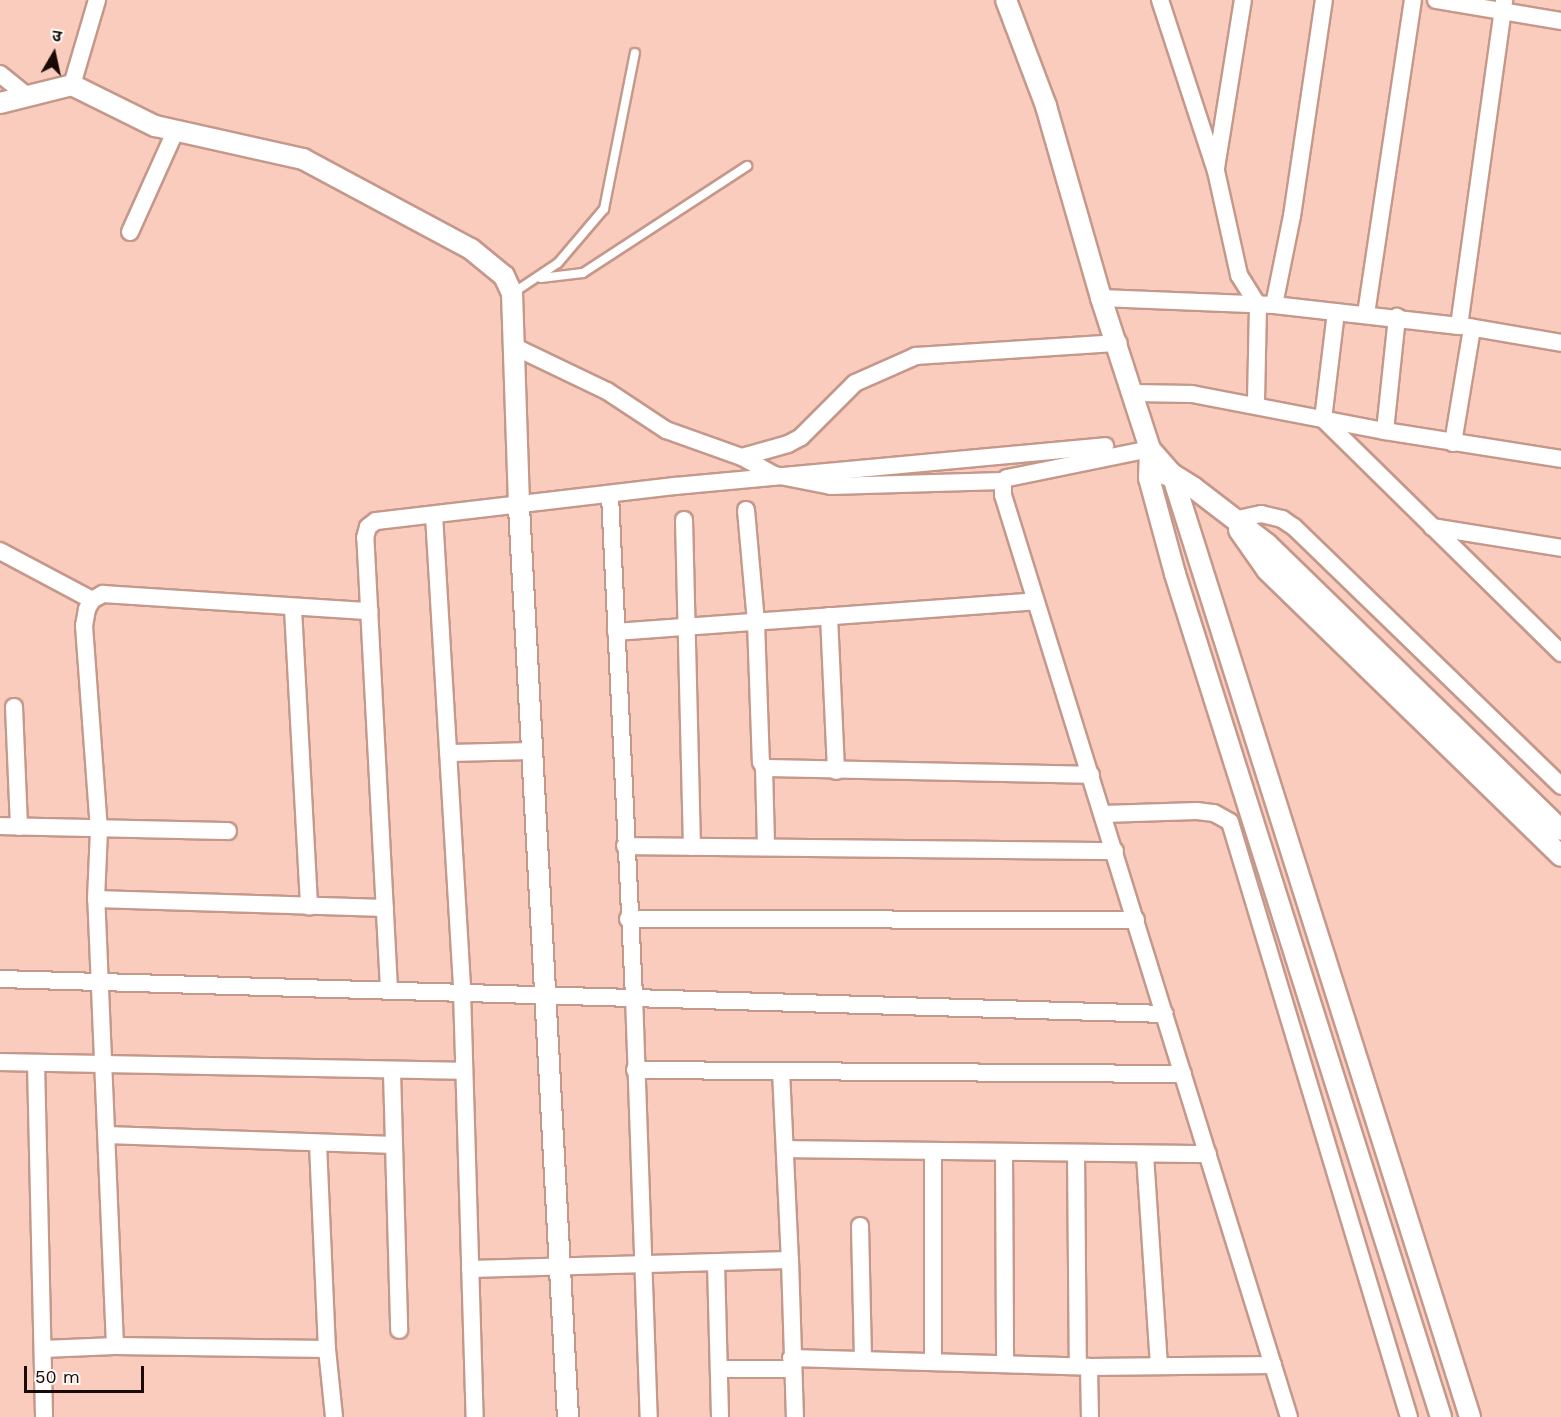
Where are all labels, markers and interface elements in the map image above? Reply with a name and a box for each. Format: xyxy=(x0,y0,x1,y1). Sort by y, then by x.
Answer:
north arrow xyxy=(24,24,84,84)
text: उ xyxy=(51,26,63,46)
scale bar xyxy=(27,1354,147,1392)
text: 50 m xyxy=(35,1366,80,1387)

